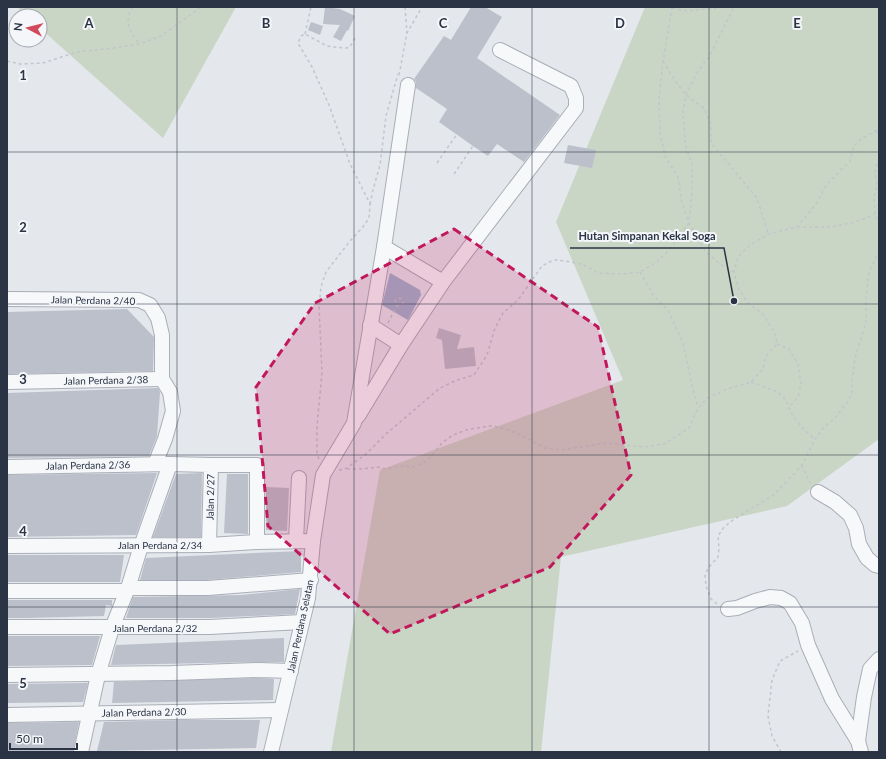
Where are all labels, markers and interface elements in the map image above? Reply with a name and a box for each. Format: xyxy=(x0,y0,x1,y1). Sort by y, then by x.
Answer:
north arrow xyxy=(8,8,48,48)
text: A xyxy=(83,15,94,31)
text: B xyxy=(262,15,271,31)
text: C xyxy=(439,15,448,31)
text: D xyxy=(615,15,625,31)
text: E xyxy=(793,15,801,31)
text: N xyxy=(11,22,25,32)
text: 1 xyxy=(19,67,27,83)
text: 2 xyxy=(19,219,27,235)
callout: Hutan Simpanan Kekal Soga xyxy=(570,225,724,248)
text: Hutan Simpanan Kekal Soga xyxy=(578,229,716,242)
street label: Jalan Perdana 2/40 xyxy=(51,293,136,307)
text: 3 xyxy=(19,371,27,387)
street label: Jalan Perdana 2/38 xyxy=(64,373,149,387)
street label: Jalan Perdana 2/36 xyxy=(46,458,131,472)
street label: Jalan 2/27 xyxy=(204,474,216,520)
text: 4 xyxy=(19,523,27,539)
street label: Jalan Perdana 2/34 xyxy=(118,539,202,551)
street label: Jalan Perdana Selatan xyxy=(284,578,316,674)
street label: Jalan Perdana 2/32 xyxy=(113,622,197,634)
text: 5 xyxy=(19,675,27,691)
street label: Jalan Perdana 2/30 xyxy=(102,705,187,719)
scale bar xyxy=(10,725,77,751)
text: 50 m xyxy=(16,731,43,746)

